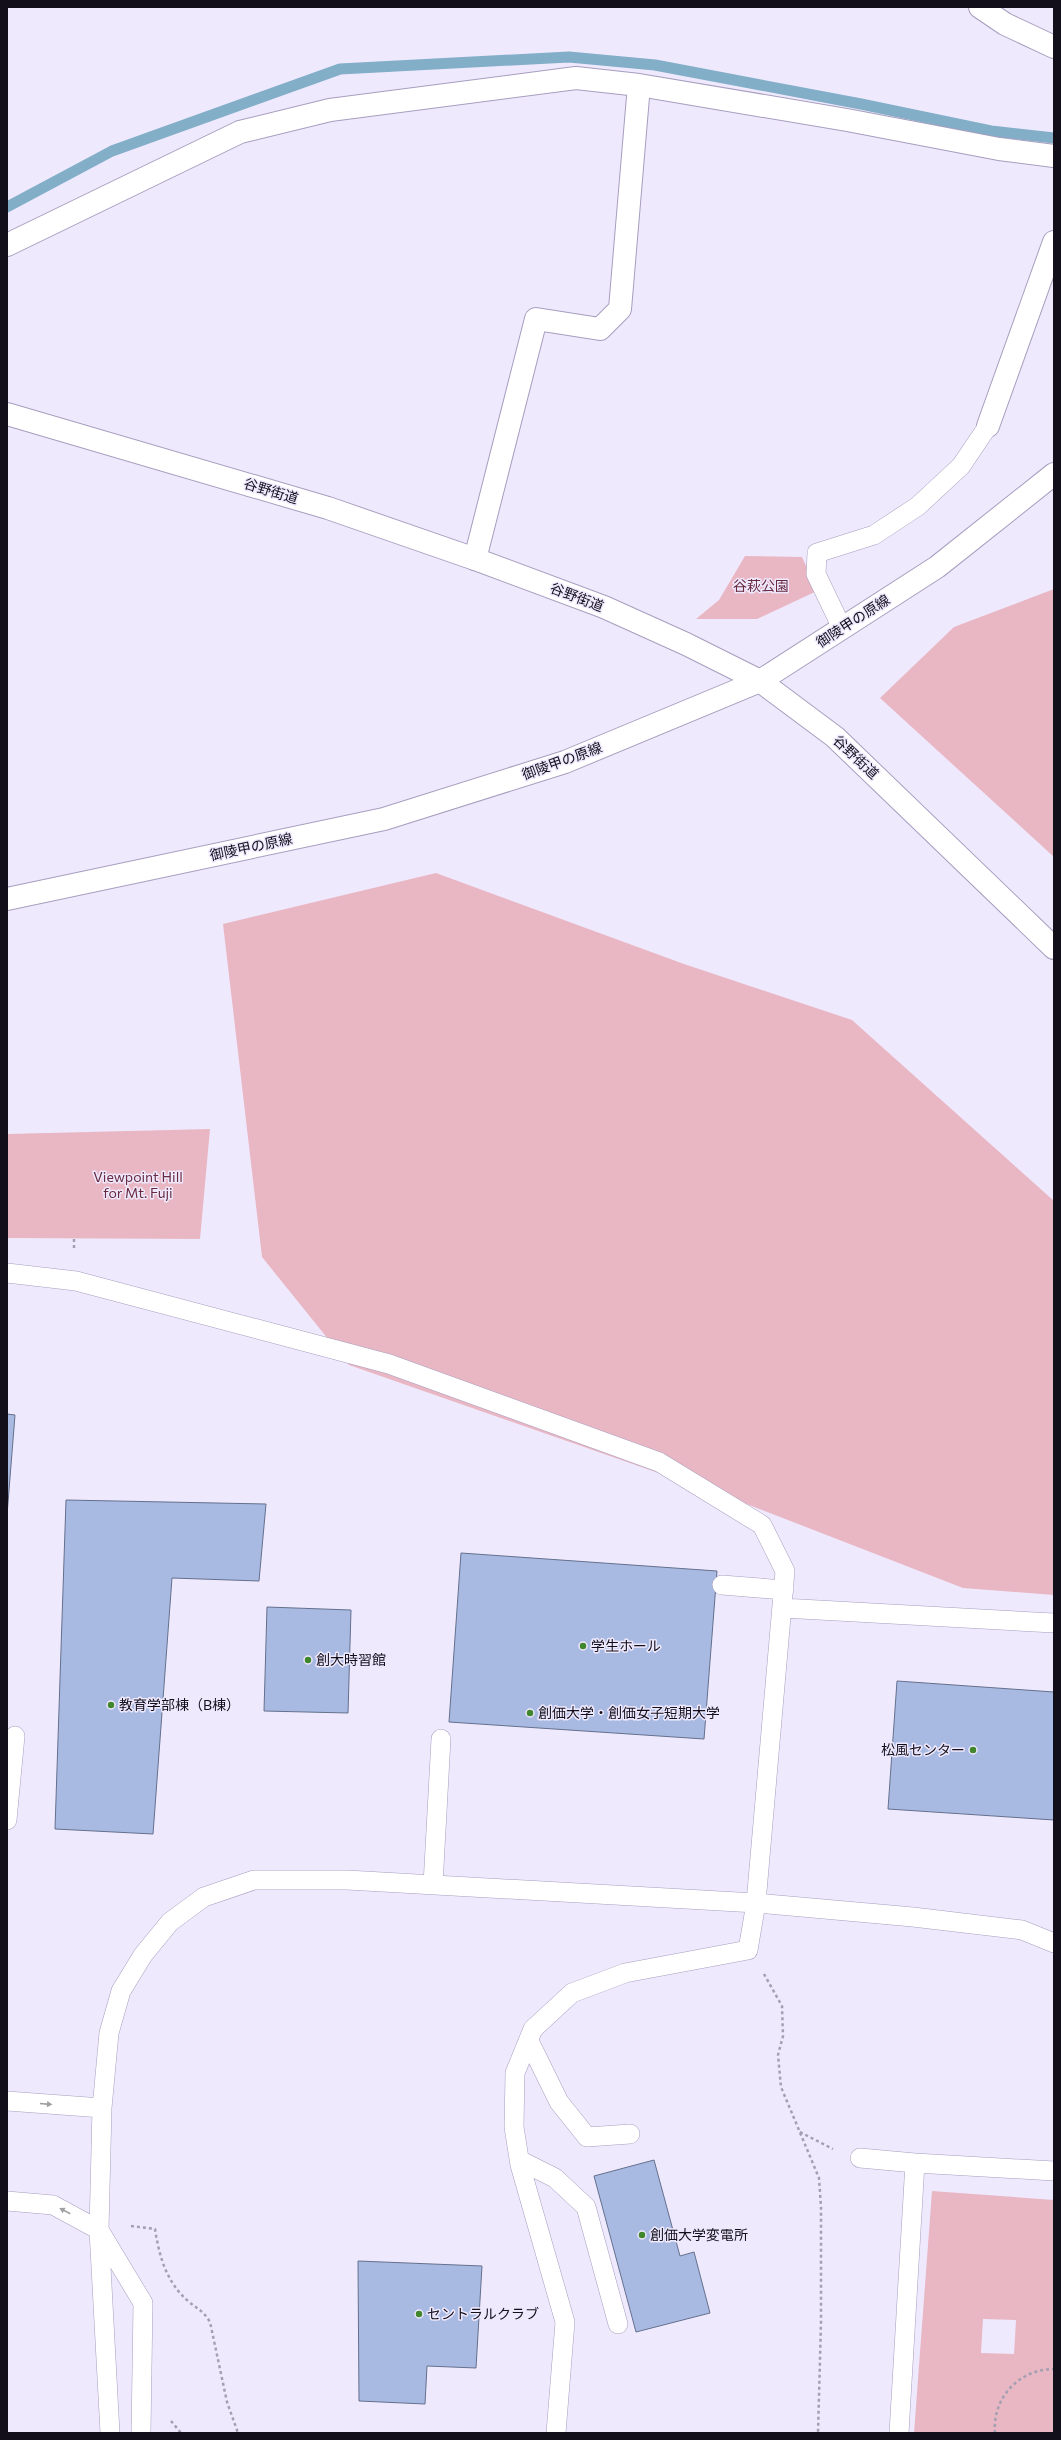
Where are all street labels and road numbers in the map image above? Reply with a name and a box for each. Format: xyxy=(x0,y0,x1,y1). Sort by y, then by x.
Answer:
street label: 谷野街道 xyxy=(242,474,300,507)
street label: 谷野街道 xyxy=(548,579,606,615)
street label: 御陵甲の原線 xyxy=(813,591,893,651)
street label: 谷野街道 xyxy=(830,731,883,782)
street label: 御陵甲の原線 xyxy=(519,738,604,783)
street label: 御陵甲の原線 xyxy=(208,829,294,864)

